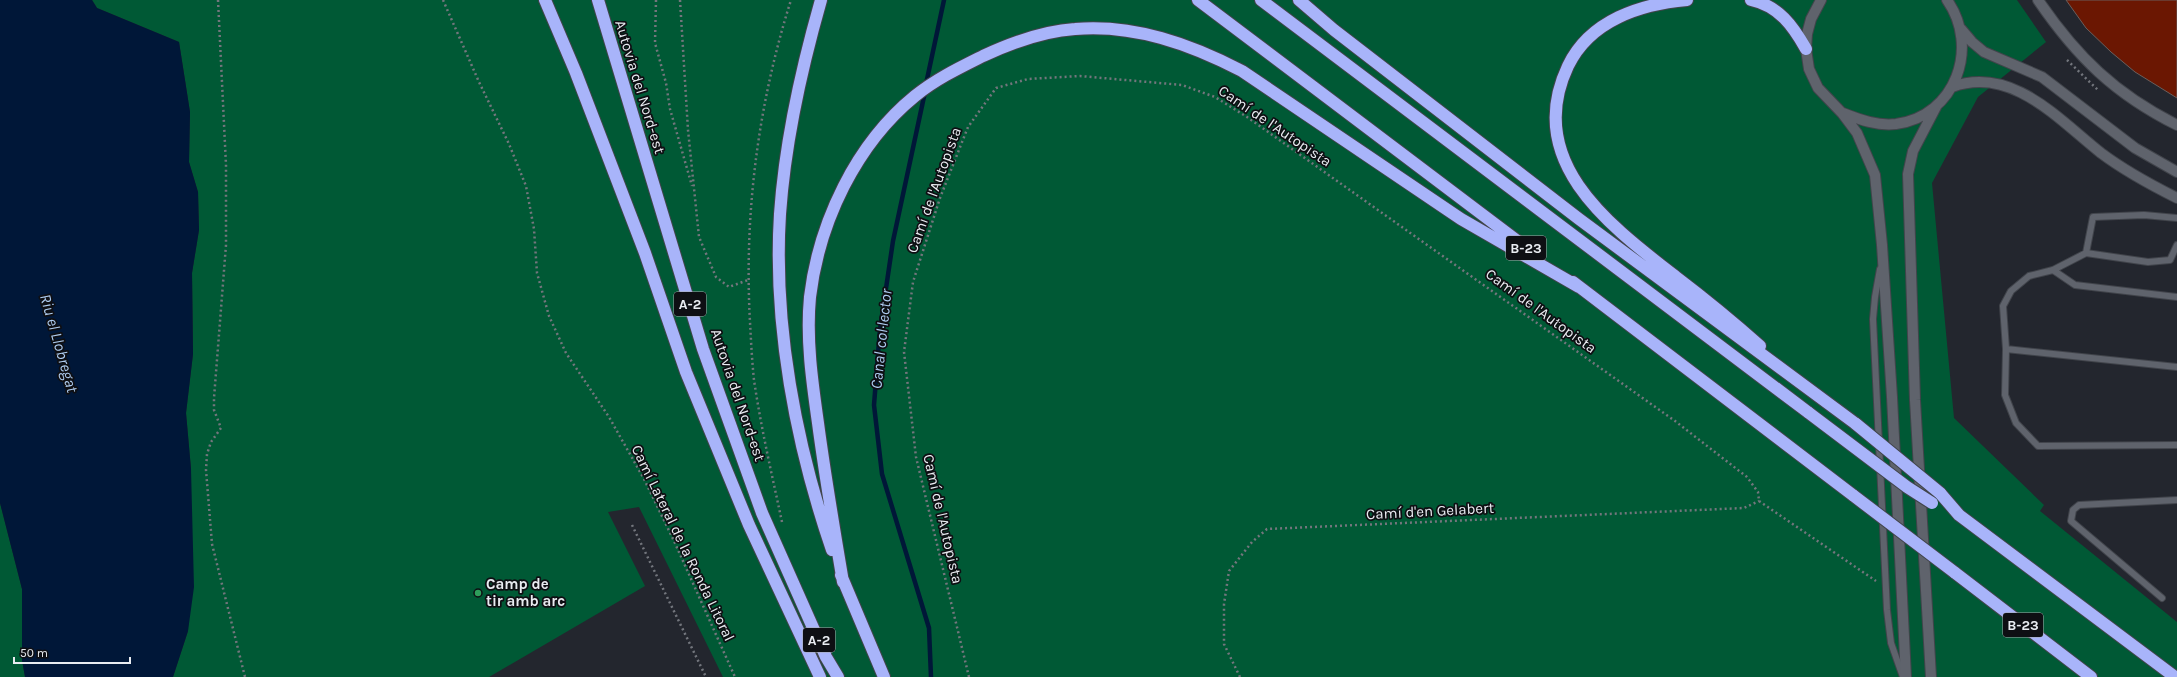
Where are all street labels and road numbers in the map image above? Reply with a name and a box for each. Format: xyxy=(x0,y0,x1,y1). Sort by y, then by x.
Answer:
street label: Autovia del Nord-est xyxy=(611,18,669,156)
street label: Camí de l'Autopista xyxy=(1215,82,1335,170)
street label: Camí de l'Autopista xyxy=(903,125,965,255)
road number: B-23 xyxy=(1506,236,1546,260)
street label: Camí de l'Autopista xyxy=(1482,265,1600,357)
road number: A-2 xyxy=(674,292,706,316)
street label: Autovia del Nord-est xyxy=(707,326,769,464)
street label: Camí Lateral de la Ronda Litoral xyxy=(628,442,738,644)
street label: Camí de l'Autopista xyxy=(919,452,967,586)
street label: Camí d'en Gelabert xyxy=(1365,499,1495,523)
road number: B-23 xyxy=(2003,613,2043,637)
road number: A-2 xyxy=(803,628,835,652)

